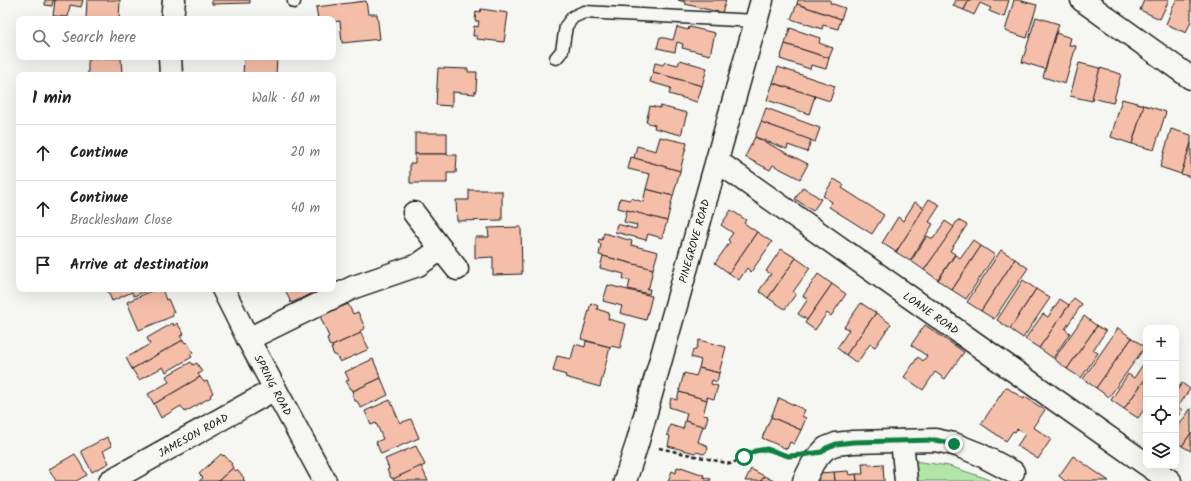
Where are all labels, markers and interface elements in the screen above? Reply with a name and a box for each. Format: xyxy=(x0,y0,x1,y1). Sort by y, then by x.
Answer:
search box xyxy=(16,16,336,60)
text: Search here xyxy=(62,26,136,50)
icon: search xyxy=(30,27,52,49)
text: 1 min xyxy=(32,85,71,112)
text: Walk · 60 m xyxy=(252,88,320,109)
text: Continue xyxy=(70,141,128,165)
icon: ahead xyxy=(32,142,54,164)
text: 20 m xyxy=(290,142,320,163)
text: Continue xyxy=(70,186,128,210)
street label: PINEGROVE ROAD xyxy=(674,197,716,285)
icon: ahead xyxy=(32,198,54,220)
text: 40 m xyxy=(291,198,320,219)
text: Bracklesham Close xyxy=(70,210,172,231)
text: Arrive at destination xyxy=(70,253,209,277)
icon: arrive xyxy=(32,254,54,276)
street label: LOANE ROAD xyxy=(899,288,962,340)
map controls xyxy=(1143,325,1179,469)
button: + xyxy=(1143,325,1179,361)
street label: SPRING ROAD xyxy=(248,352,296,419)
button: − xyxy=(1143,361,1179,397)
button: locate xyxy=(1143,397,1179,433)
street label: JAMESON ROAD xyxy=(155,409,232,463)
button: layers xyxy=(1143,433,1179,469)
route end xyxy=(945,435,963,453)
route start xyxy=(735,448,753,466)

